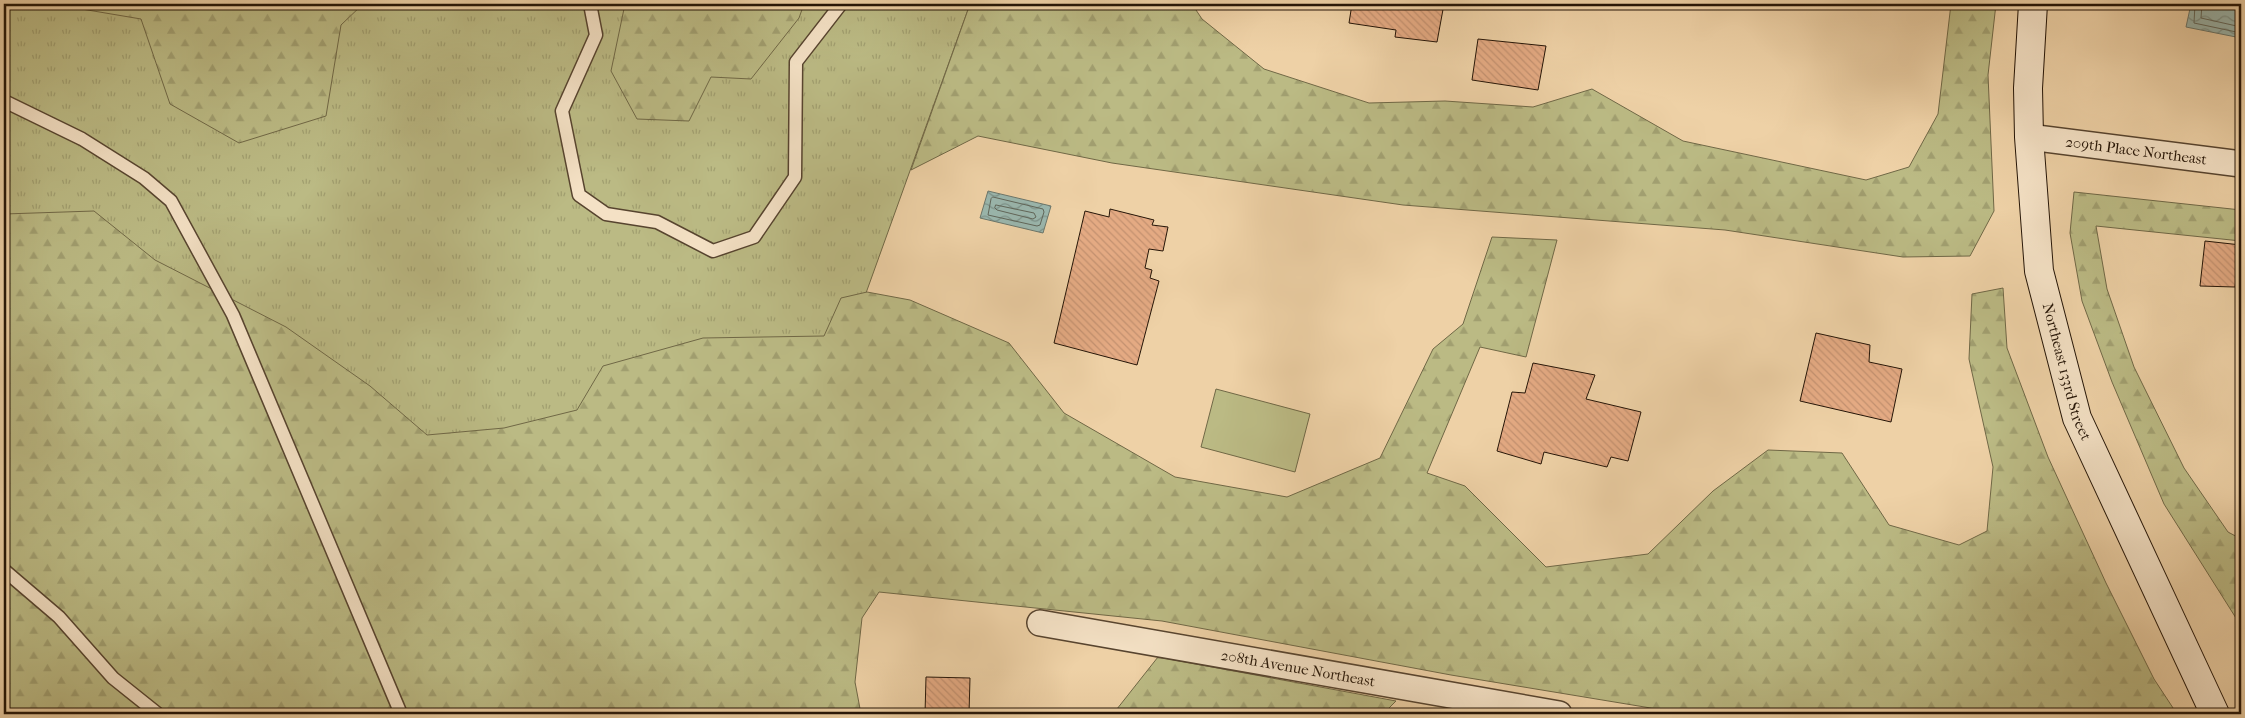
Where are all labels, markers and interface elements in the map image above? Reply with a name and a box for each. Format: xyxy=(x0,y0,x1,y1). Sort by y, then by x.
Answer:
street label: 209th Place Northeast xyxy=(2064,133,2209,169)
street label: Northeast 133rd Street xyxy=(2039,301,2095,444)
street label: 208th Avenue Northeast xyxy=(1220,646,1377,691)

